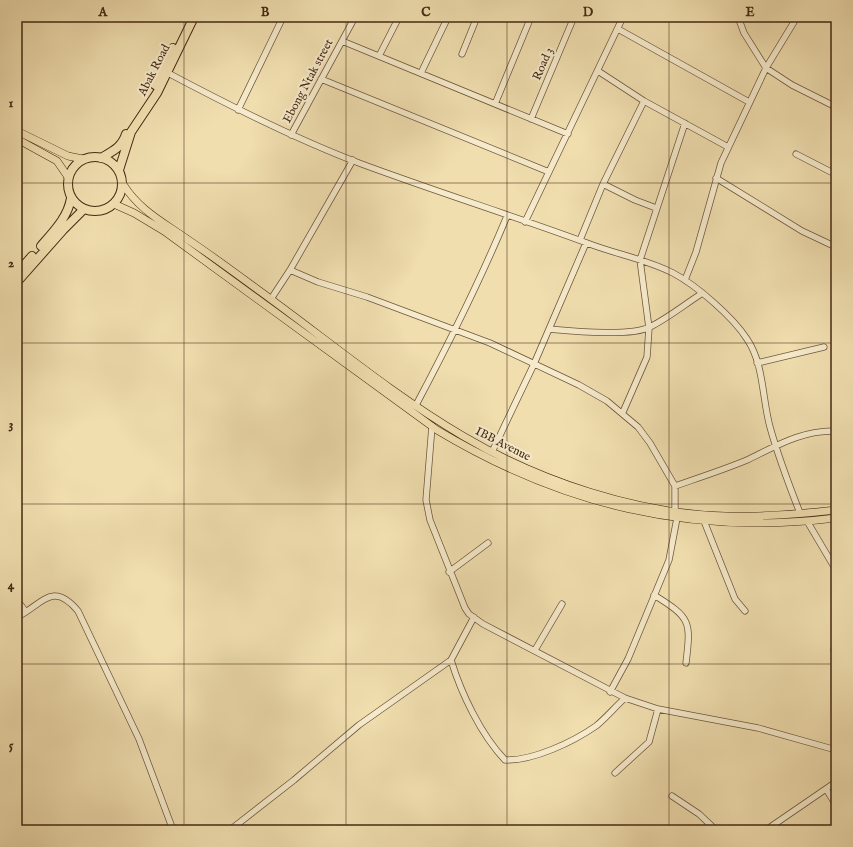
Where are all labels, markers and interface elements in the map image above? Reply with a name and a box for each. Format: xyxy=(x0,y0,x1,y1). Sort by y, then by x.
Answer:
text: A xyxy=(98,4,109,21)
text: B xyxy=(261,4,270,21)
text: C xyxy=(421,4,431,21)
text: D xyxy=(583,4,594,21)
text: E xyxy=(745,4,755,21)
street label: Ebong Ntak street xyxy=(280,36,336,126)
street label: Abak Road xyxy=(134,41,174,99)
street label: Road 3 xyxy=(529,45,557,83)
text: 1 xyxy=(9,95,14,112)
text: 2 xyxy=(8,255,14,272)
text: 3 xyxy=(9,416,14,433)
street label: IBB Avenue xyxy=(473,424,534,465)
text: 4 xyxy=(8,577,15,594)
text: 5 xyxy=(9,737,14,754)

